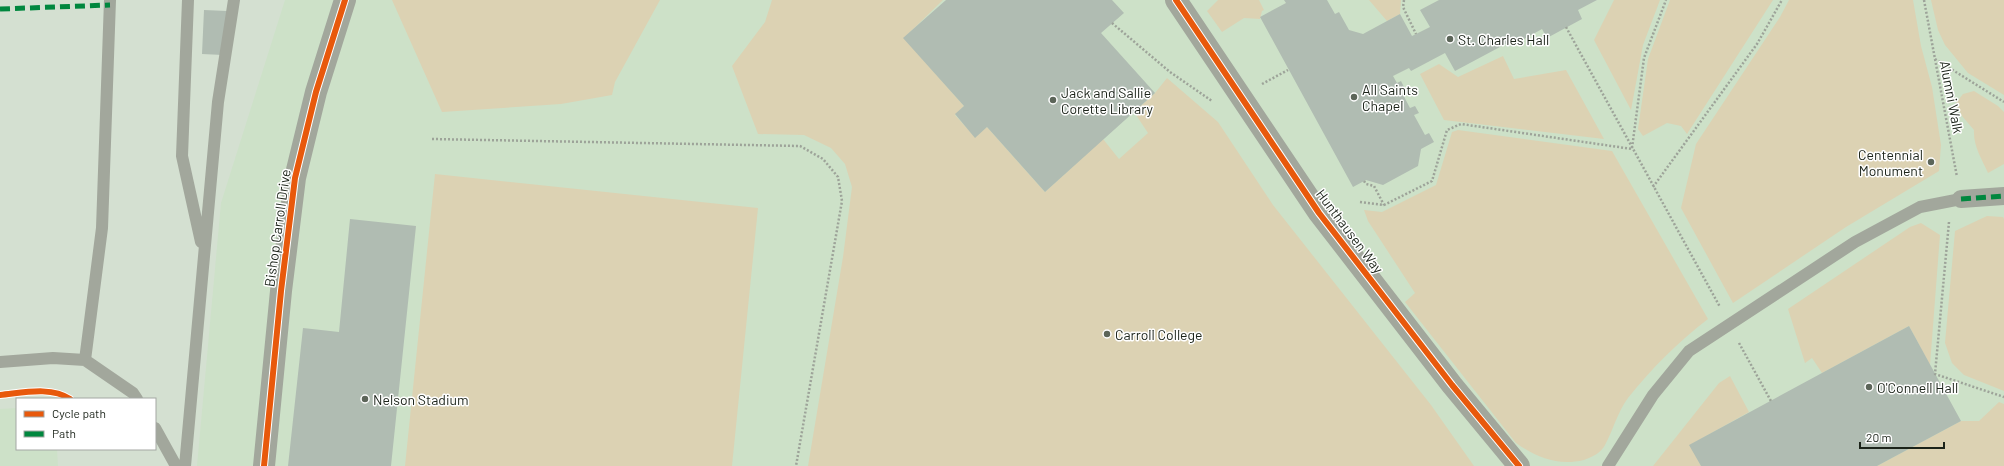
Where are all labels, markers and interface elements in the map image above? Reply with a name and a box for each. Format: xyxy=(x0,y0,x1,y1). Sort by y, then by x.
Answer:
place label: St. Charles Hall xyxy=(1458,31,1549,48)
marker: St. Charles Hall xyxy=(1445,34,1455,44)
street label: Alumni Walk xyxy=(1937,59,1967,135)
place label: All Saints Chapel xyxy=(1362,81,1418,114)
place label: Jack and Sallie Corette Library xyxy=(1061,84,1154,117)
marker: All Saints Chapel xyxy=(1349,92,1359,102)
marker: Jack and Sallie Corette Library xyxy=(1048,95,1058,105)
place label: Centennial Monument xyxy=(1858,146,1923,179)
marker: Centennial Monument xyxy=(1926,157,1936,167)
street label: Bishop Carroll Drive xyxy=(260,168,294,288)
street label: Hunthausen Way xyxy=(1313,185,1388,277)
place label: Carroll College xyxy=(1115,326,1203,343)
marker: Carroll College xyxy=(1102,329,1112,339)
place label: O'Connell Hall xyxy=(1877,379,1958,396)
marker: O'Connell Hall xyxy=(1864,382,1874,392)
place label: Nelson Stadium xyxy=(373,391,469,408)
marker: Nelson Stadium xyxy=(360,394,370,404)
legend xyxy=(16,398,156,450)
text: Cycle path xyxy=(52,406,106,420)
scale bar xyxy=(1860,424,1944,450)
text: Path xyxy=(52,426,76,440)
text: 20 m xyxy=(1866,430,1892,444)

